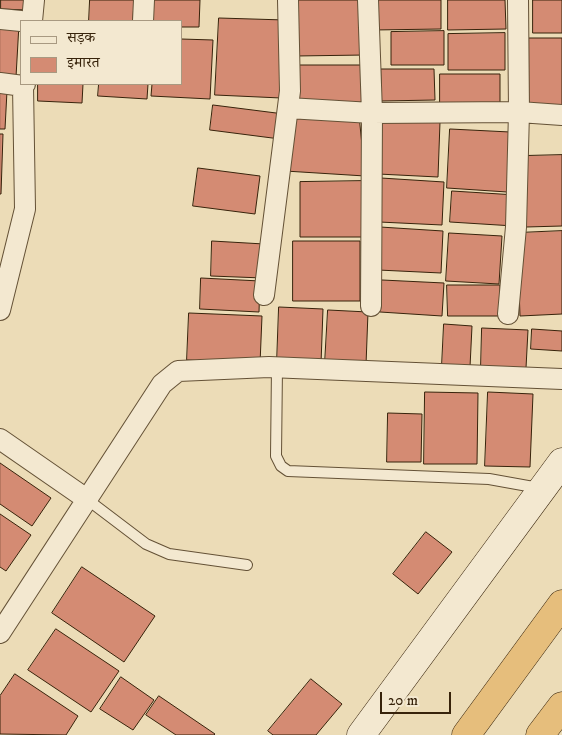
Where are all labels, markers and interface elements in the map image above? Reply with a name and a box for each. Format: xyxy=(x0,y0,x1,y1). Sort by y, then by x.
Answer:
legend xyxy=(20,20,182,85)
text: सड़क xyxy=(67,28,95,47)
text: इमारत xyxy=(67,53,100,72)
scale bar xyxy=(382,682,453,714)
text: 20 m xyxy=(388,691,418,710)

